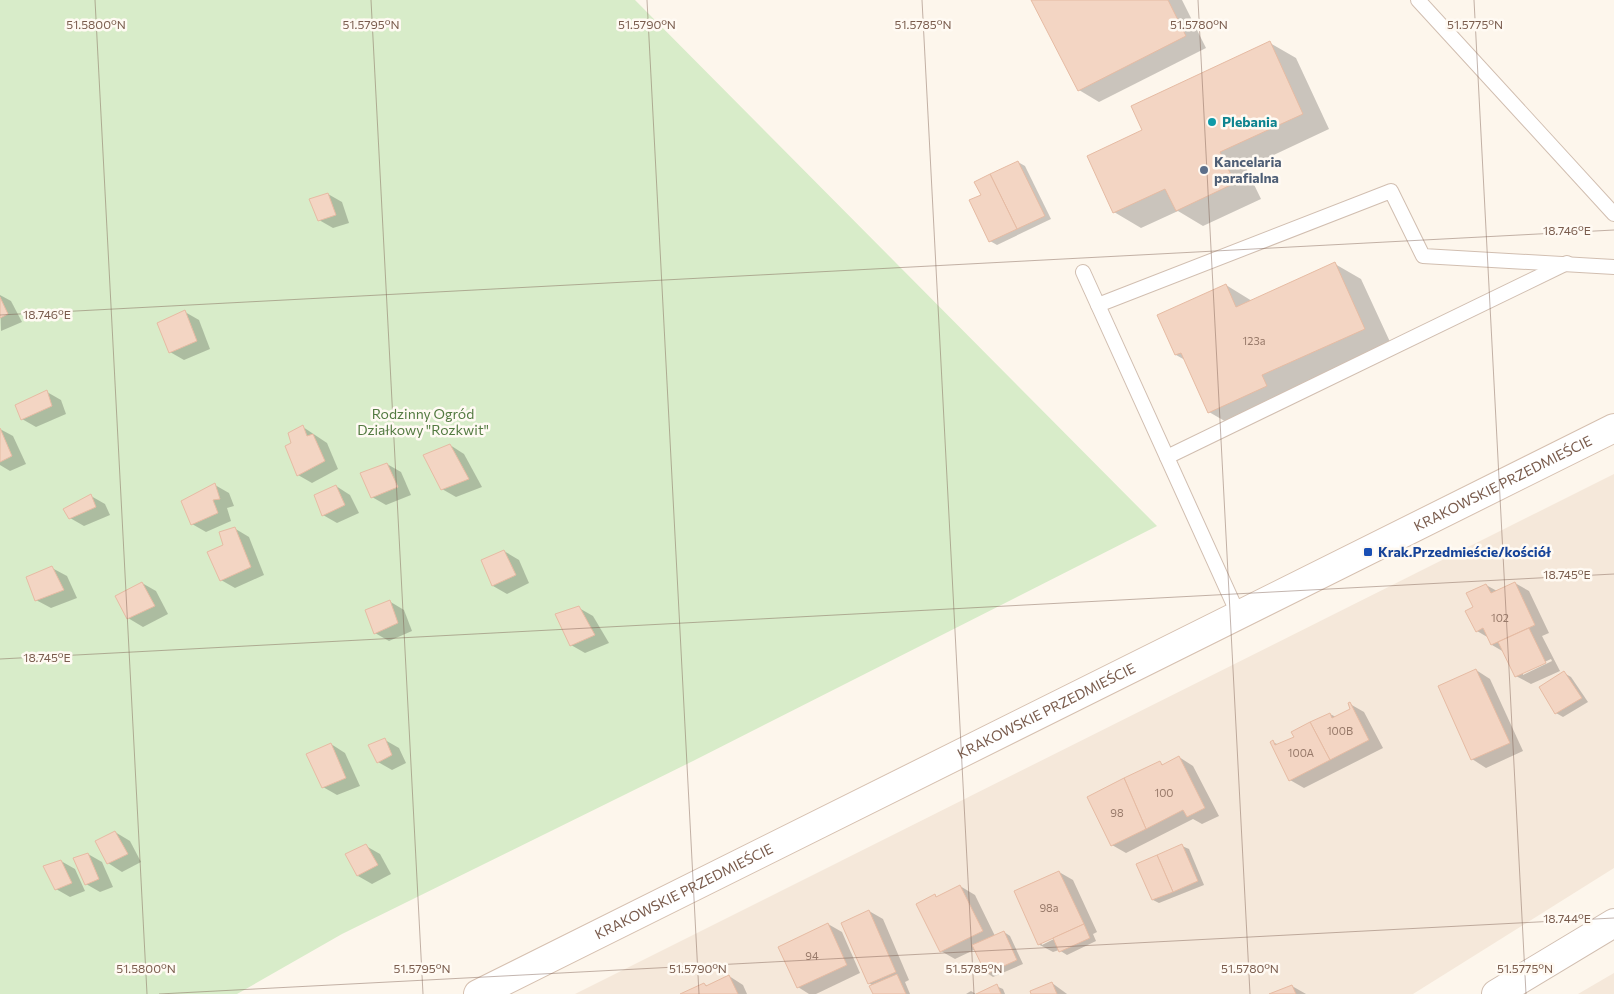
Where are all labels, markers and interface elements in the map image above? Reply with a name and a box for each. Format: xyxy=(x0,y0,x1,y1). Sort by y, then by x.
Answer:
text: 51.5800°N xyxy=(66,17,126,31)
text: 51.5795°N xyxy=(343,17,399,31)
text: 51.5790°N xyxy=(618,17,676,31)
text: 51.5785°N xyxy=(895,17,951,31)
text: 51.5780°N xyxy=(1170,17,1228,31)
text: 51.5775°N xyxy=(1447,17,1503,31)
place label: Plebania xyxy=(1222,113,1277,130)
marker: Plebania xyxy=(1206,116,1218,128)
place label: Kancelaria parafialna xyxy=(1214,153,1282,186)
marker: Kancelaria parafialna xyxy=(1198,164,1210,176)
text: 18.746°E xyxy=(1543,223,1591,237)
text: 18.746°E xyxy=(23,307,71,321)
house number: 123a xyxy=(1243,334,1265,347)
park label: Rodzinny Ogród Działkowy "Rozkwit" xyxy=(357,405,489,438)
street label: KRAKOWSKIE PRZEDMIEŚCIE xyxy=(1411,431,1594,534)
place label: Krak.Przedmieście/kościół xyxy=(1378,543,1552,560)
marker: Krak.Przedmieście/kościół xyxy=(1362,546,1374,558)
text: 18.745°E xyxy=(1543,567,1591,581)
house number: 102 xyxy=(1491,611,1509,624)
text: 18.745°E xyxy=(23,650,71,664)
street label: KRAKOWSKIE PRZEDMIEŚCIE xyxy=(954,659,1138,762)
house number: 100B xyxy=(1327,724,1353,737)
house number: 100A xyxy=(1288,746,1315,759)
house number: 100 xyxy=(1154,786,1174,799)
house number: 98 xyxy=(1110,806,1124,819)
street label: KRAKOWSKIE PRZEDMIEŚCIE xyxy=(592,840,775,942)
house number: 98a xyxy=(1039,901,1059,914)
text: 18.744°E xyxy=(1543,911,1591,925)
house number: 94 xyxy=(805,949,819,962)
text: 51.5800°N xyxy=(116,961,176,975)
text: 51.5795°N xyxy=(394,961,450,975)
text: 51.5790°N xyxy=(669,961,727,975)
text: 51.5785°N xyxy=(946,961,1002,975)
text: 51.5780°N xyxy=(1221,961,1279,975)
text: 51.5775°N xyxy=(1497,961,1553,975)

